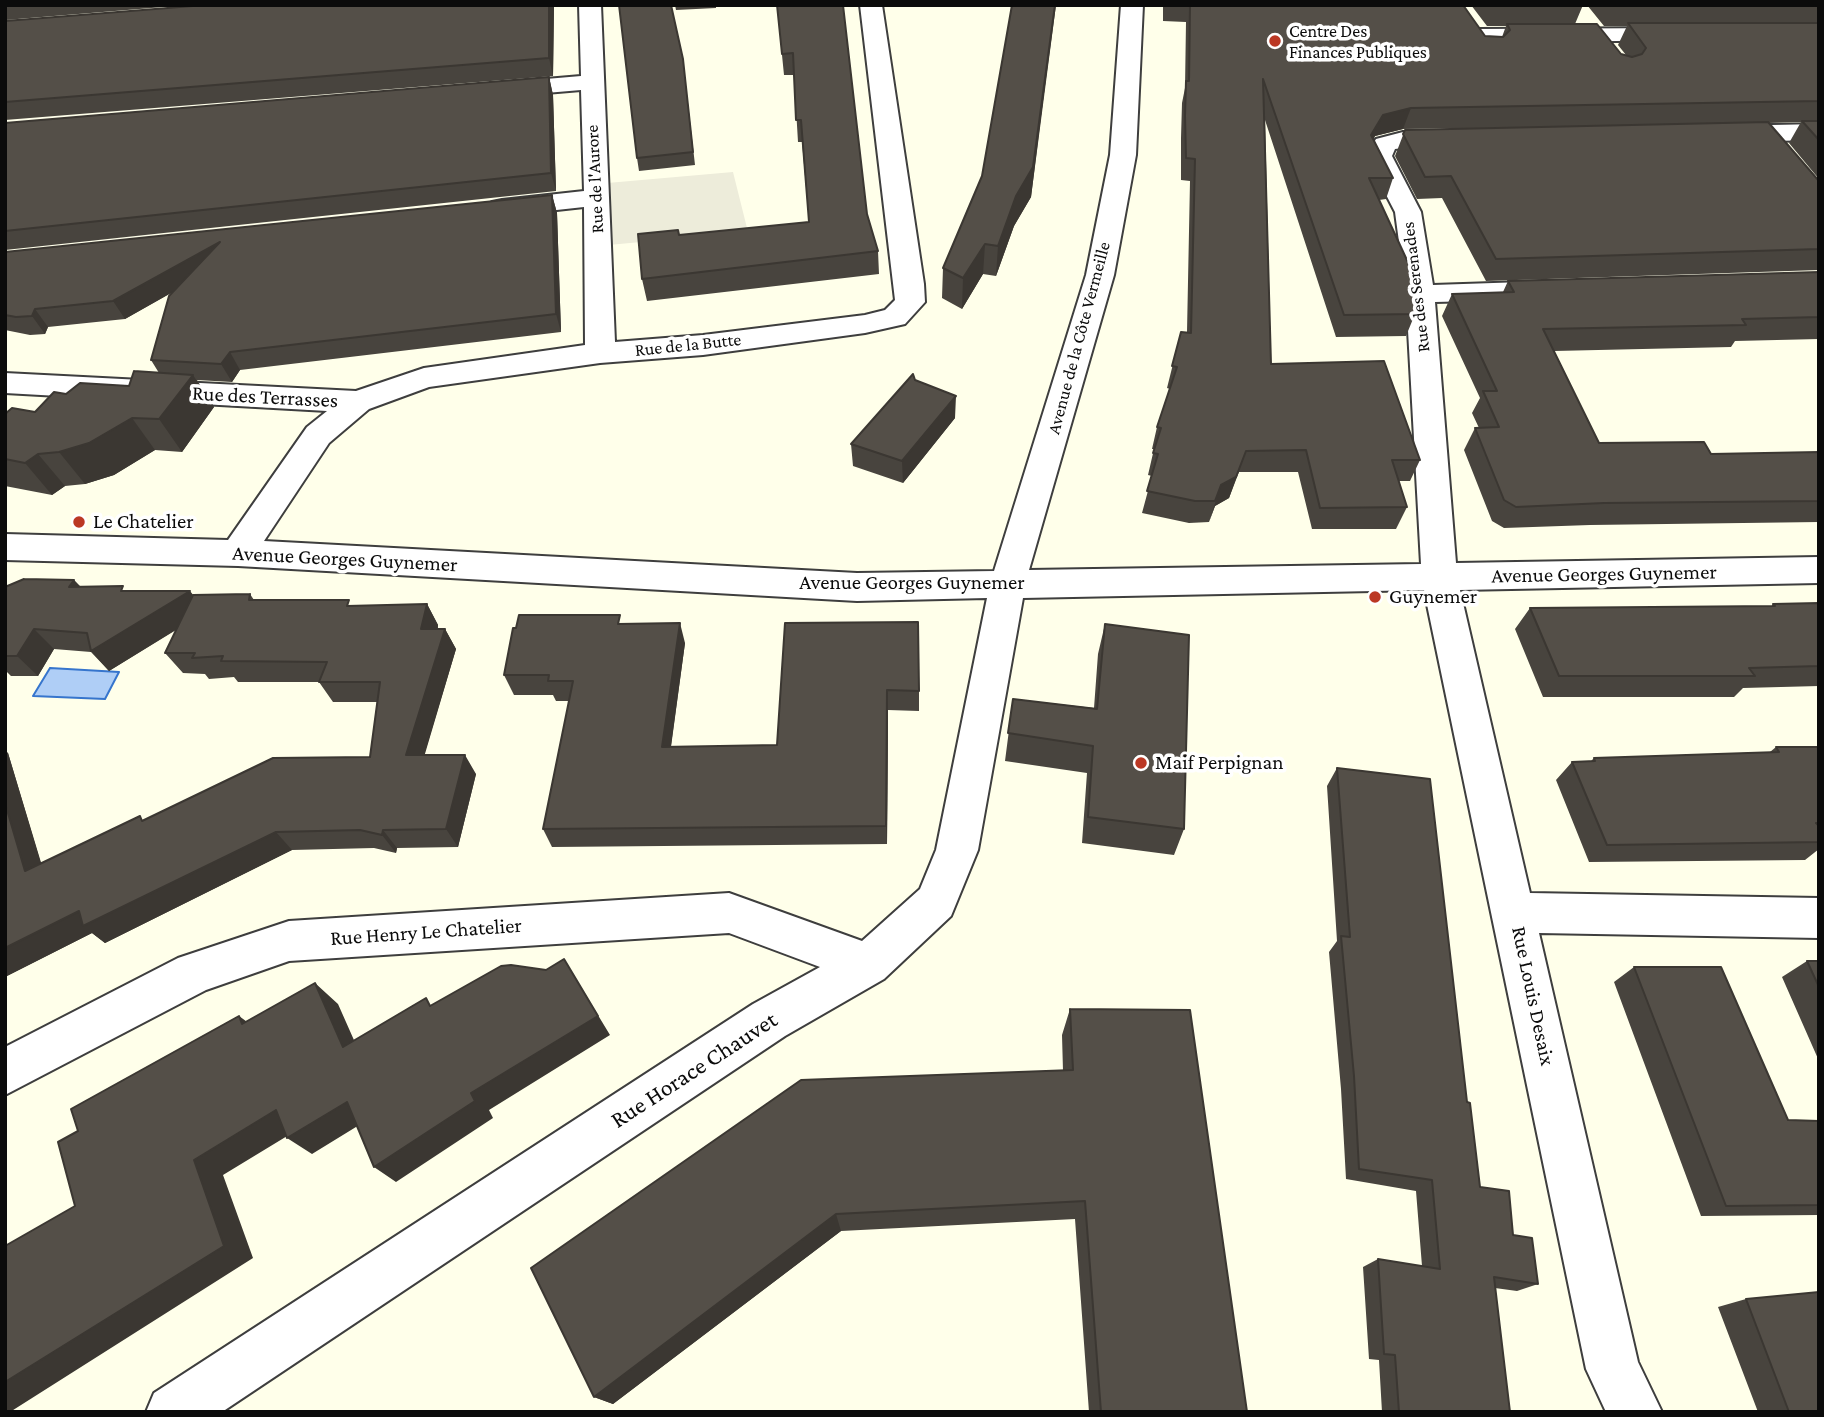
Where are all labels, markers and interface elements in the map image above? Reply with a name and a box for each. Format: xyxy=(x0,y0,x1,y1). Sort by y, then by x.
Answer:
place label: Centre Des Finances Publiques xyxy=(1289,20,1427,62)
marker: Centre Des Finances Publiques xyxy=(1267,33,1283,49)
street label: Rue de l'Aurore xyxy=(581,124,609,234)
street label: Rue des Serenades xyxy=(1397,221,1435,353)
street label: Avenue de la Côte Vermeille xyxy=(1043,239,1115,437)
street label: Rue de la Butte xyxy=(634,329,742,361)
street label: Rue des Terrasses xyxy=(191,381,339,413)
place label: Le Chatelier xyxy=(93,509,194,535)
marker: Le Chatelier xyxy=(71,514,87,530)
street label: Avenue Georges Guynemer xyxy=(232,541,458,577)
street label: Avenue Georges Guynemer xyxy=(1491,559,1717,589)
street label: Avenue Georges Guynemer xyxy=(799,570,1025,596)
place label: Guynemer xyxy=(1389,584,1477,610)
marker: Guynemer xyxy=(1367,589,1383,605)
place label: Maif Perpignan xyxy=(1155,750,1284,776)
marker: Maif Perpignan xyxy=(1133,755,1149,771)
street label: Rue Henry Le Chatelier xyxy=(329,913,523,951)
street label: Rue Louis Desaix xyxy=(1506,924,1560,1068)
street label: Rue Horace Chauvet xyxy=(605,1005,783,1135)

